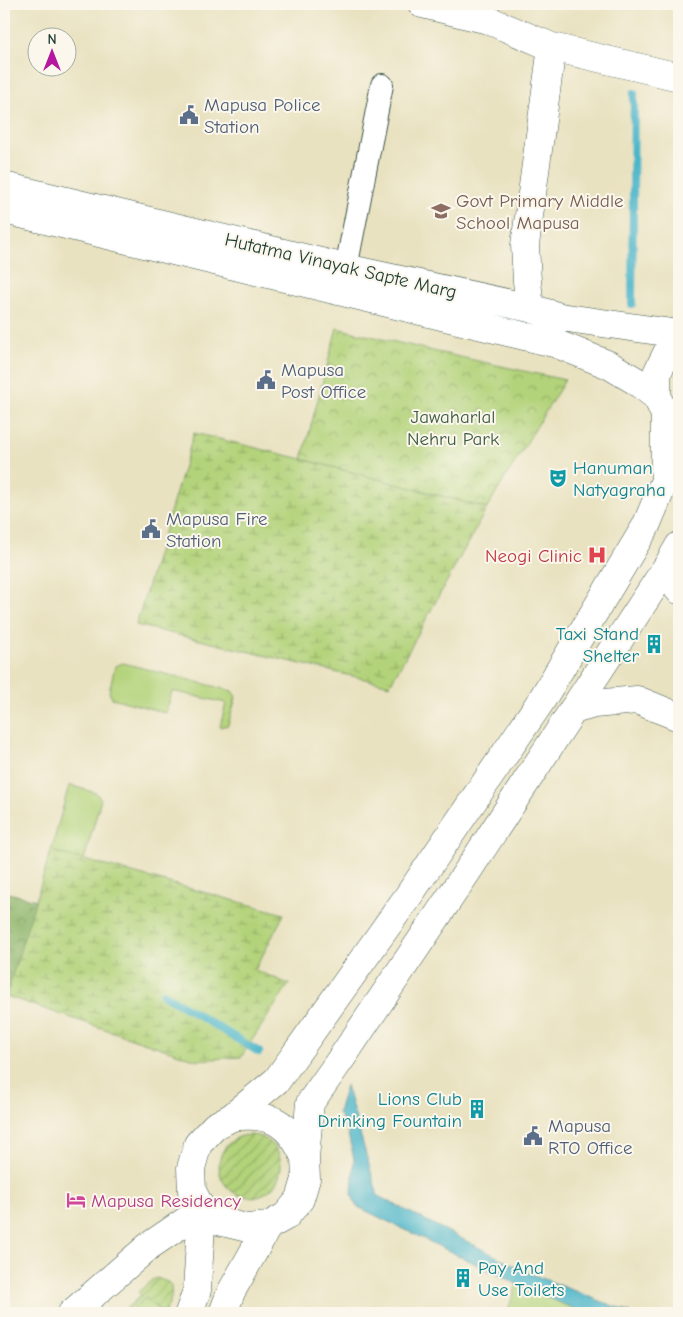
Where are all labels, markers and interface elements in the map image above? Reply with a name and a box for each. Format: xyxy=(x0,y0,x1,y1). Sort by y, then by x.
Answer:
north arrow xyxy=(28,28,78,78)
text: N xyxy=(47,31,57,48)
place label: Mapusa Police Station xyxy=(204,94,321,138)
public building icon: Mapusa Police Station xyxy=(178,104,200,126)
place label: Govt Primary Middle School Mapusa xyxy=(456,190,624,234)
school or university icon: Govt Primary Middle School Mapusa xyxy=(430,200,452,222)
street label: Hutatma Vinayak Sapte Marg xyxy=(223,229,459,303)
place label: Mapusa Post Office xyxy=(281,359,366,403)
public building icon: Mapusa Post Office xyxy=(255,369,277,391)
park label: Jawaharlal Nehru Park xyxy=(407,406,500,450)
place label: Hanuman Natyagraha xyxy=(573,457,666,501)
theatre icon: Hanuman Natyagraha xyxy=(547,467,569,489)
place label: Mapusa Fire Station xyxy=(166,508,268,552)
public building icon: Mapusa Fire Station xyxy=(140,518,162,540)
hospital icon: Neogi Clinic xyxy=(586,544,608,566)
place label: Neogi Clinic xyxy=(485,545,582,567)
place label: Taxi Stand Shelter xyxy=(556,623,639,667)
building icon: Taxi Stand Shelter xyxy=(643,633,665,655)
place label: Lions Club Drinking Fountain xyxy=(318,1088,462,1132)
building icon: Lions Club Drinking Fountain xyxy=(466,1098,488,1120)
place label: Mapusa RTO Office xyxy=(548,1115,633,1159)
public building icon: Mapusa RTO Office xyxy=(522,1125,544,1147)
hotel icon: Mapusa Residency xyxy=(65,1189,87,1211)
place label: Mapusa Residency xyxy=(91,1190,242,1212)
place label: Pay And Use Toilets xyxy=(478,1257,564,1301)
building icon: Pay And Use Toilets xyxy=(452,1267,474,1289)

